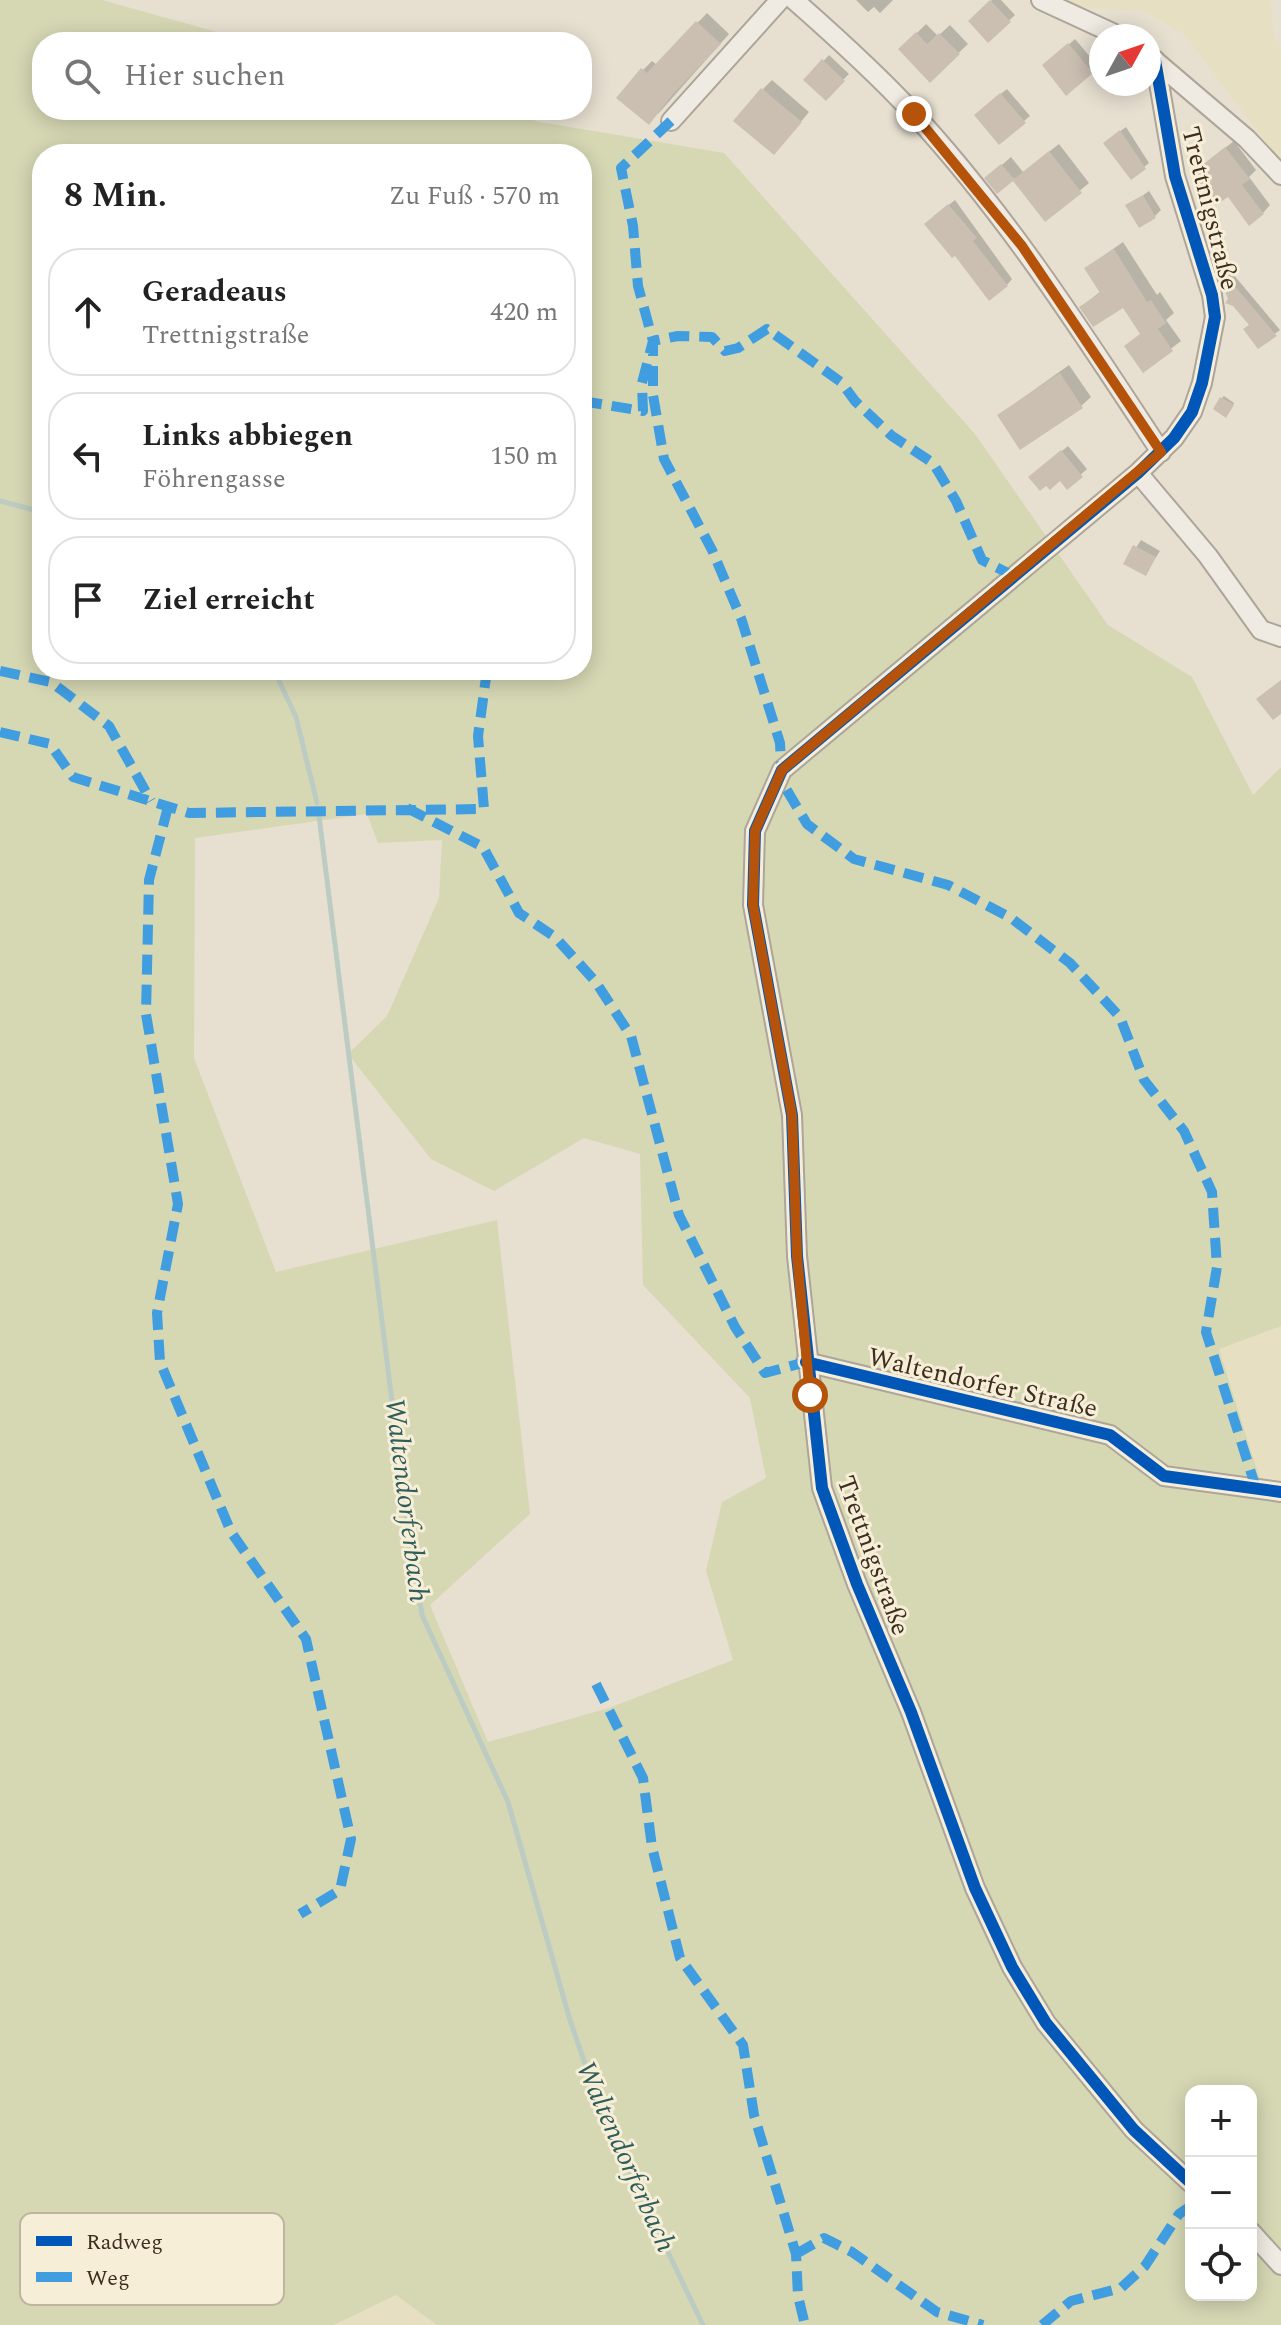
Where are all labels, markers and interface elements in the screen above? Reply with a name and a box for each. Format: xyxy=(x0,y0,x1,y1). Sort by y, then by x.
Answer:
north arrow xyxy=(1089,24,1161,96)
search box xyxy=(32,32,592,120)
text: Hier suchen xyxy=(124,53,285,99)
icon: search xyxy=(60,54,104,98)
route end xyxy=(896,96,932,132)
street label: Trettnigstraße xyxy=(1170,122,1250,294)
text: 8 Min. xyxy=(64,170,167,222)
text: Zu Fuß · 570 m xyxy=(389,176,560,216)
text: Geradeaus xyxy=(142,269,287,315)
icon: ahead xyxy=(66,290,110,334)
text: 420 m xyxy=(490,292,558,332)
text: Trettnigstraße xyxy=(142,315,309,355)
text: Links abbiegen xyxy=(142,413,353,459)
icon: left xyxy=(66,434,110,478)
text: 150 m xyxy=(490,436,558,476)
text: Föhrengasse xyxy=(142,459,286,499)
text: Ziel erreicht xyxy=(142,577,315,623)
icon: arrive xyxy=(66,578,110,622)
street label: Waltendorfer Straße xyxy=(864,1337,1102,1429)
route start xyxy=(792,1377,828,1413)
water label: Waltendorferbach xyxy=(373,1396,440,1605)
street label: Trettnigstraße xyxy=(826,1470,920,1641)
water label: Waltendorferbach xyxy=(564,2054,687,2259)
map controls xyxy=(1185,2085,1257,2301)
button: + xyxy=(1185,2085,1257,2157)
button: − xyxy=(1185,2157,1257,2229)
legend xyxy=(20,2213,284,2305)
text: Radweg xyxy=(86,2226,163,2259)
button: locate xyxy=(1185,2229,1257,2301)
text: Weg xyxy=(86,2262,130,2295)

